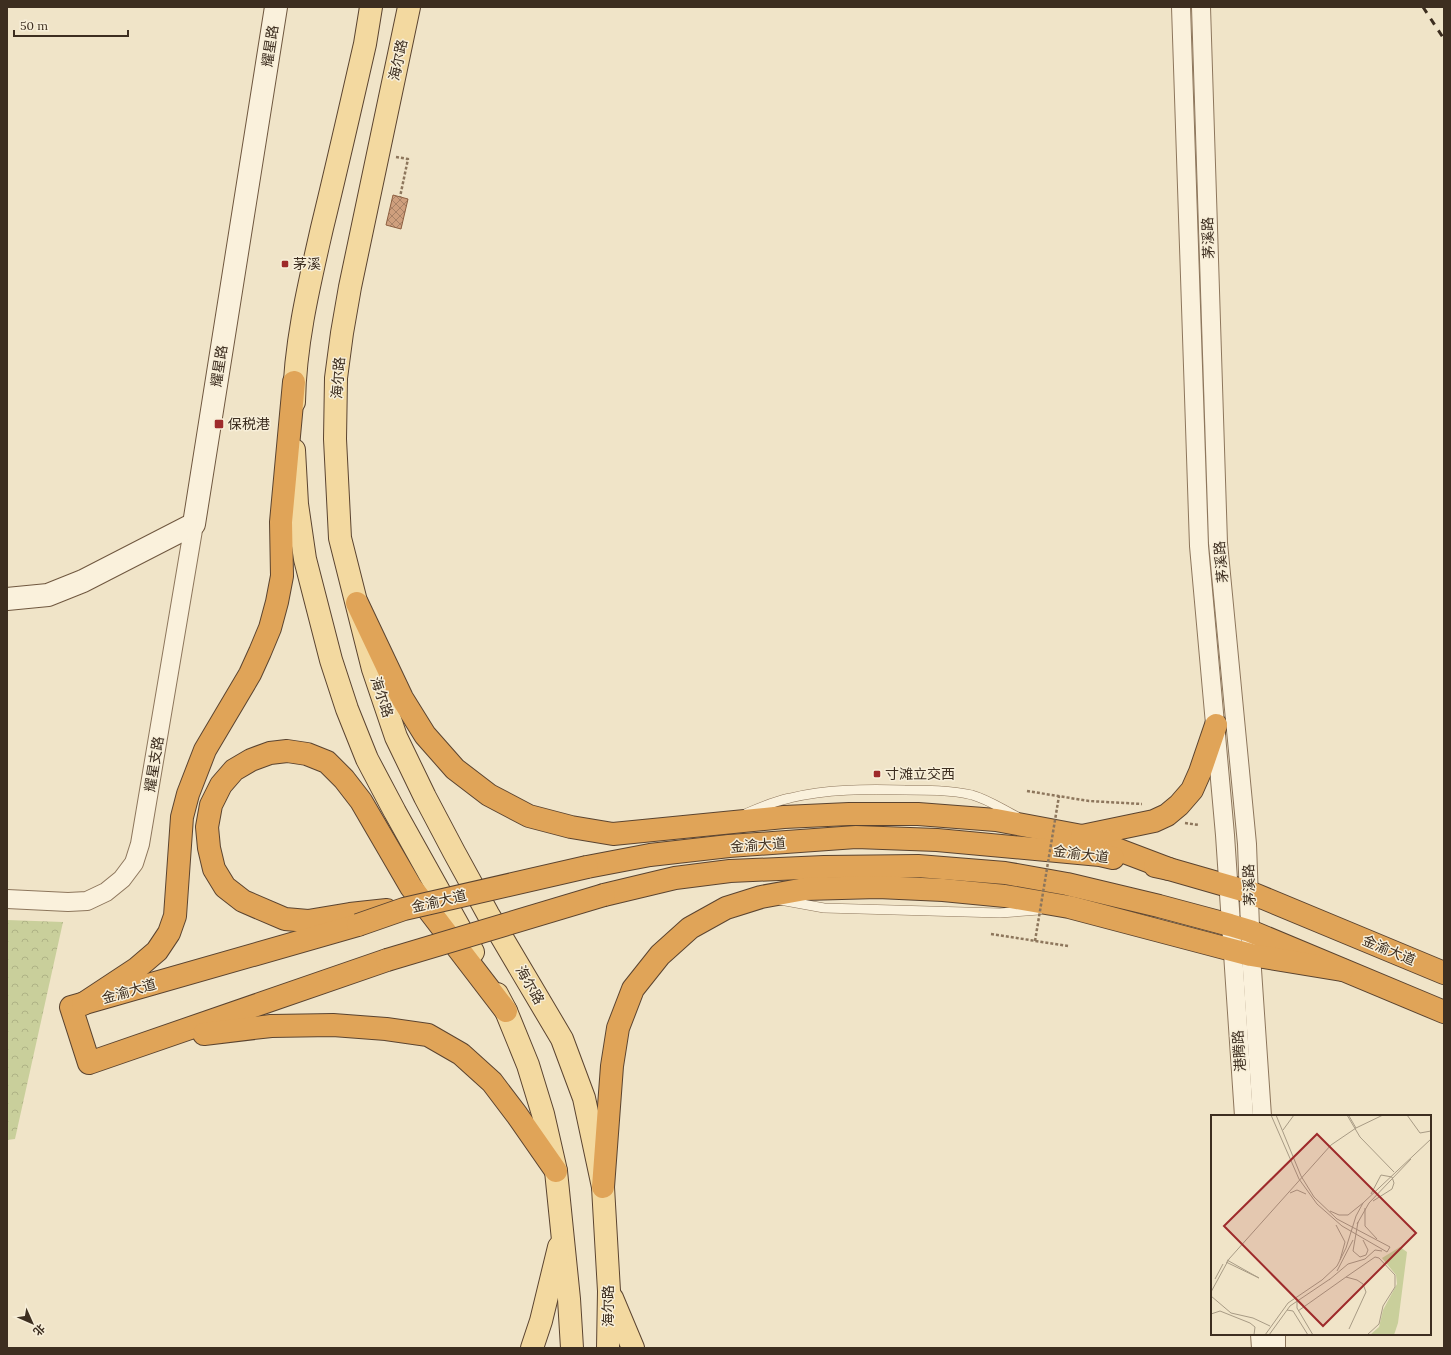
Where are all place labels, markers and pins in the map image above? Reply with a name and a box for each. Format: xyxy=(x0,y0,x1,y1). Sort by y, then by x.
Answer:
place label: 茅溪 xyxy=(293,255,321,273)
marker: 茅溪 xyxy=(280,259,290,269)
place label: 保税港 xyxy=(228,415,270,433)
marker: 保税港 xyxy=(213,418,225,430)
place label: 寸滩立交西 xyxy=(885,765,955,783)
marker: 寸滩立交西 xyxy=(872,769,882,779)

